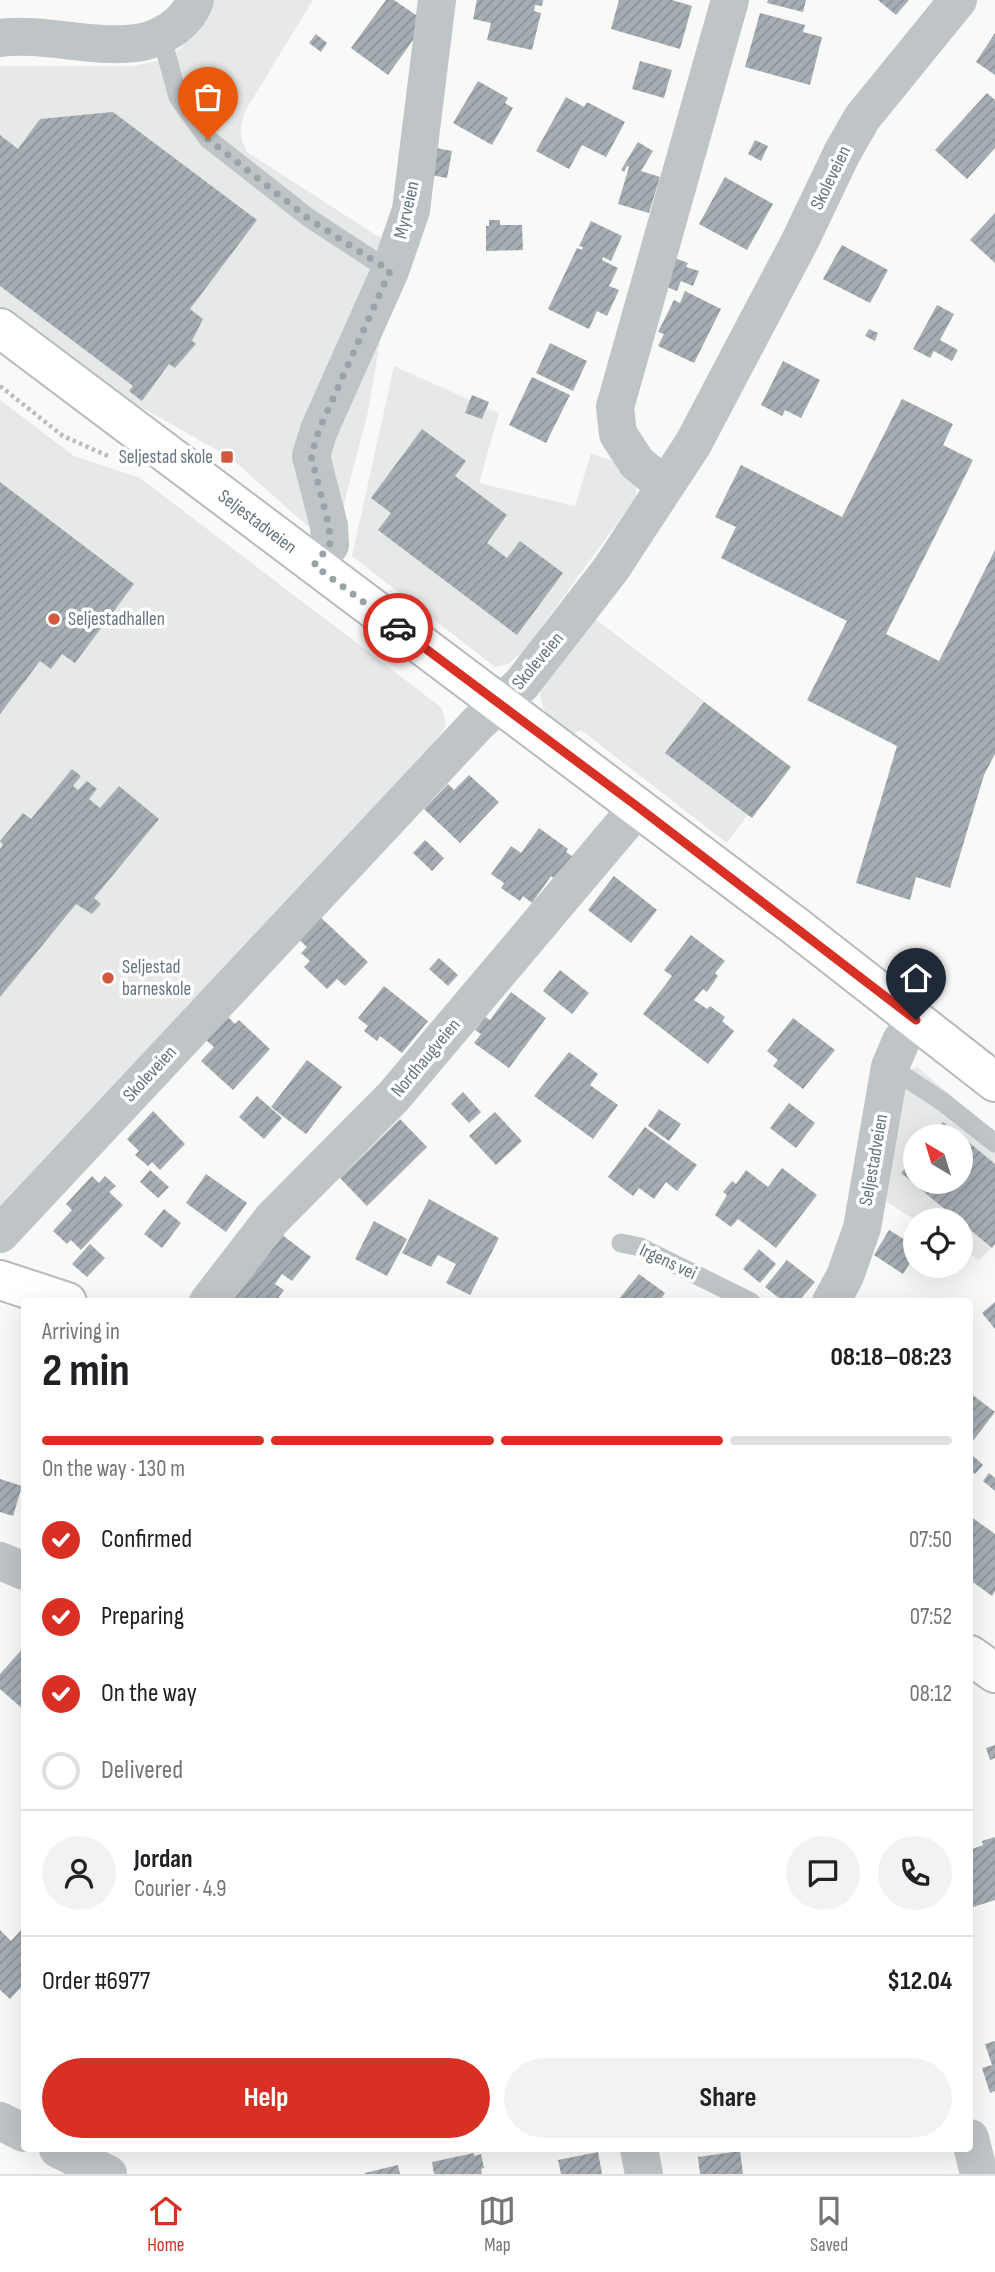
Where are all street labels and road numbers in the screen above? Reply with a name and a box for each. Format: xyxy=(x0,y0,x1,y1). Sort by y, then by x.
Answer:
street label: Skoleveien xyxy=(806,142,856,214)
street label: Myrveien xyxy=(389,179,425,241)
street label: Seljestadveien xyxy=(213,485,301,559)
street label: Skoleveien xyxy=(507,628,569,694)
street label: Nordhaugveien xyxy=(387,1014,465,1102)
street label: Skoleveien xyxy=(118,1041,182,1107)
street label: Seljestadveien xyxy=(855,1112,893,1208)
street label: Irgens vei xyxy=(636,1239,700,1285)

